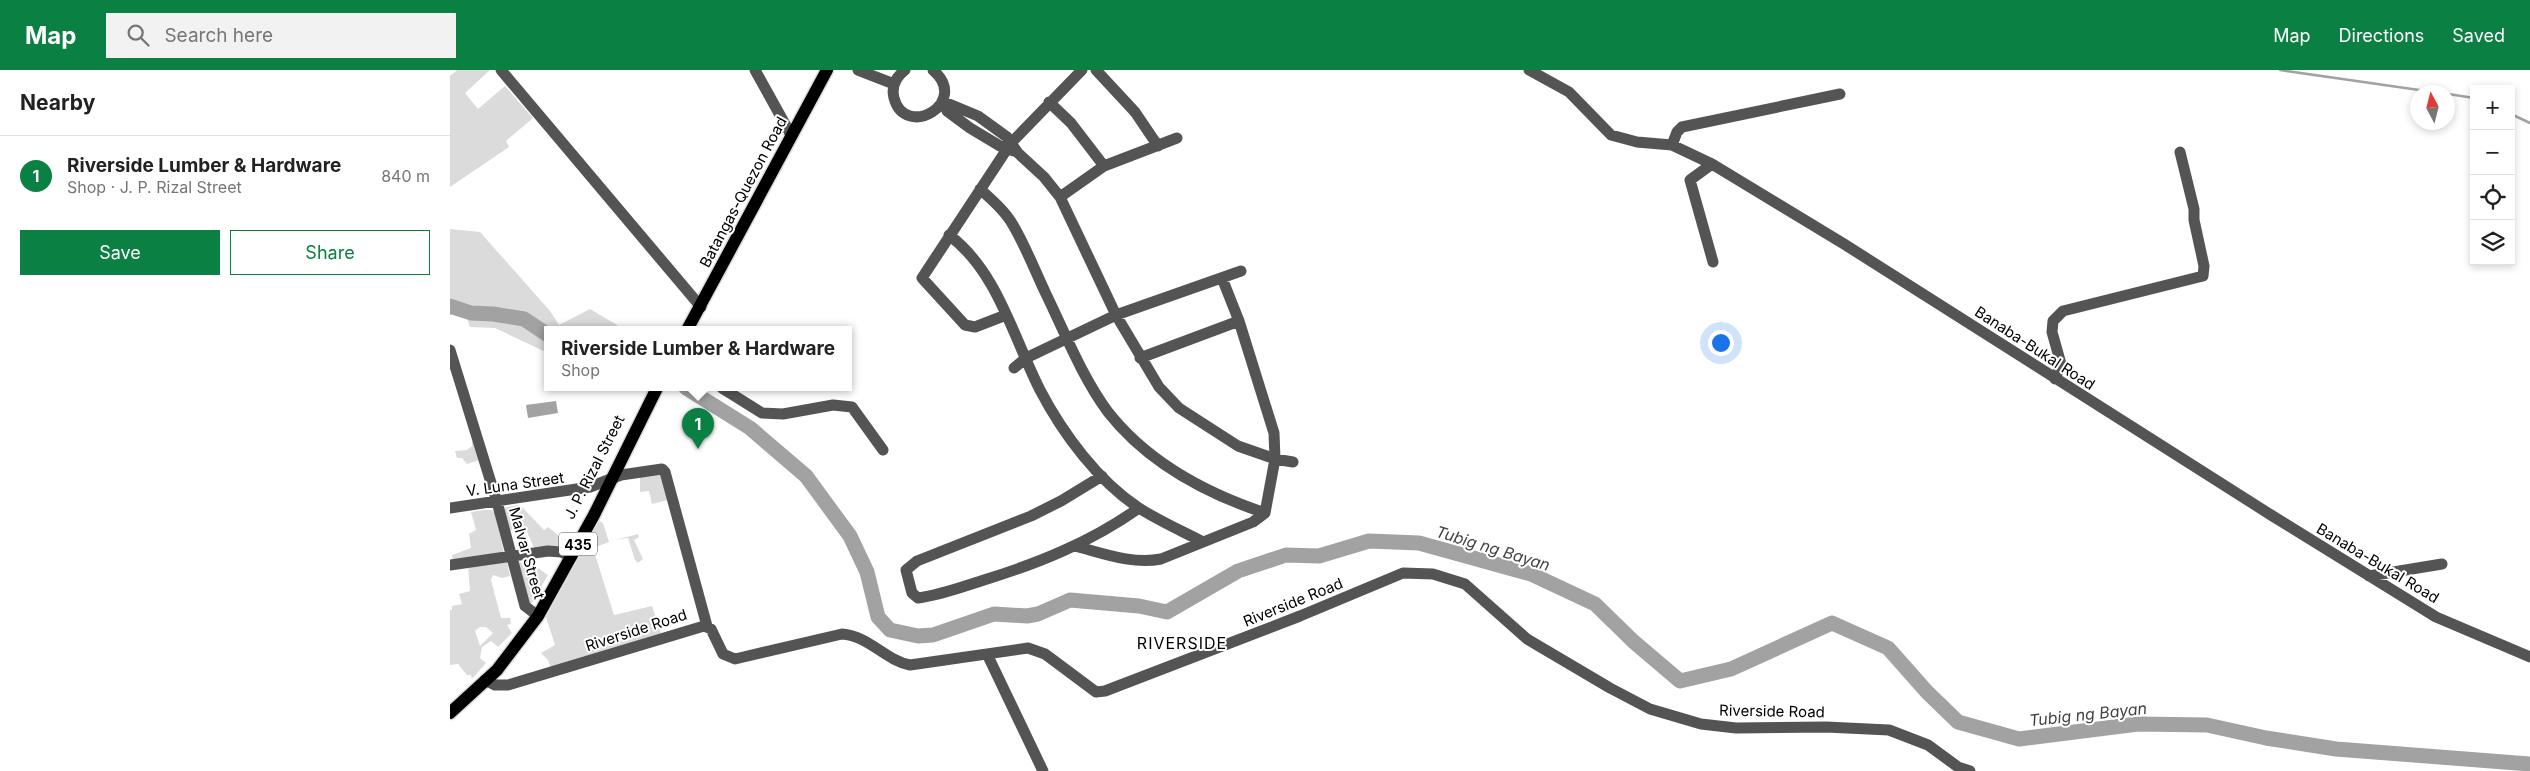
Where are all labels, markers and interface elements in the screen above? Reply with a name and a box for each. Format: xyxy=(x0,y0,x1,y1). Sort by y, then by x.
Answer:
search box xyxy=(106,13,456,58)
text: Map xyxy=(25,21,76,50)
icon: search xyxy=(124,21,152,49)
text: Search here xyxy=(164,24,273,47)
text: Map xyxy=(2273,25,2311,46)
text: Directions xyxy=(2339,25,2424,46)
text: Saved xyxy=(2452,25,2505,46)
north arrow xyxy=(2410,85,2455,130)
map controls xyxy=(2470,85,2515,265)
button: + xyxy=(2470,85,2515,130)
text: Nearby xyxy=(20,90,95,115)
street label: Batangas-Quezon Road xyxy=(695,113,791,271)
button: − xyxy=(2470,130,2515,175)
text: Riverside Lumber & Hardware xyxy=(67,154,341,177)
text: 1 xyxy=(33,166,39,186)
text: 840 m xyxy=(381,166,430,186)
button: locate xyxy=(2470,175,2515,220)
text: Shop · J. P. Rizal Street xyxy=(67,177,242,197)
button: layers xyxy=(2470,220,2515,265)
button: Save xyxy=(20,230,220,275)
button: Share xyxy=(230,230,430,275)
street label: Banaba-Bukal Road xyxy=(1971,302,2099,394)
popup xyxy=(544,326,852,391)
your location xyxy=(1708,330,1734,356)
text: Riverside Lumber & Hardware xyxy=(561,337,835,360)
text: Shop xyxy=(561,360,600,380)
pin: 1 xyxy=(682,408,714,449)
street label: J. P. Rizal Street xyxy=(560,412,628,522)
street label: V. Luna Street xyxy=(465,468,565,500)
street label: Malvar Street xyxy=(505,505,549,601)
street label: Banaba-Bukal Road xyxy=(2313,519,2443,607)
water label: Tubig ng Bayan xyxy=(1433,521,1553,575)
road number: 435 xyxy=(559,532,597,556)
street label: Riverside Road xyxy=(1240,573,1346,631)
street label: Riverside Road xyxy=(583,605,689,655)
district label: RIVERSIDE xyxy=(1137,633,1227,653)
water label: Tubig ng Bayan xyxy=(2028,698,2148,730)
street label: Riverside Road xyxy=(1719,701,1825,721)

